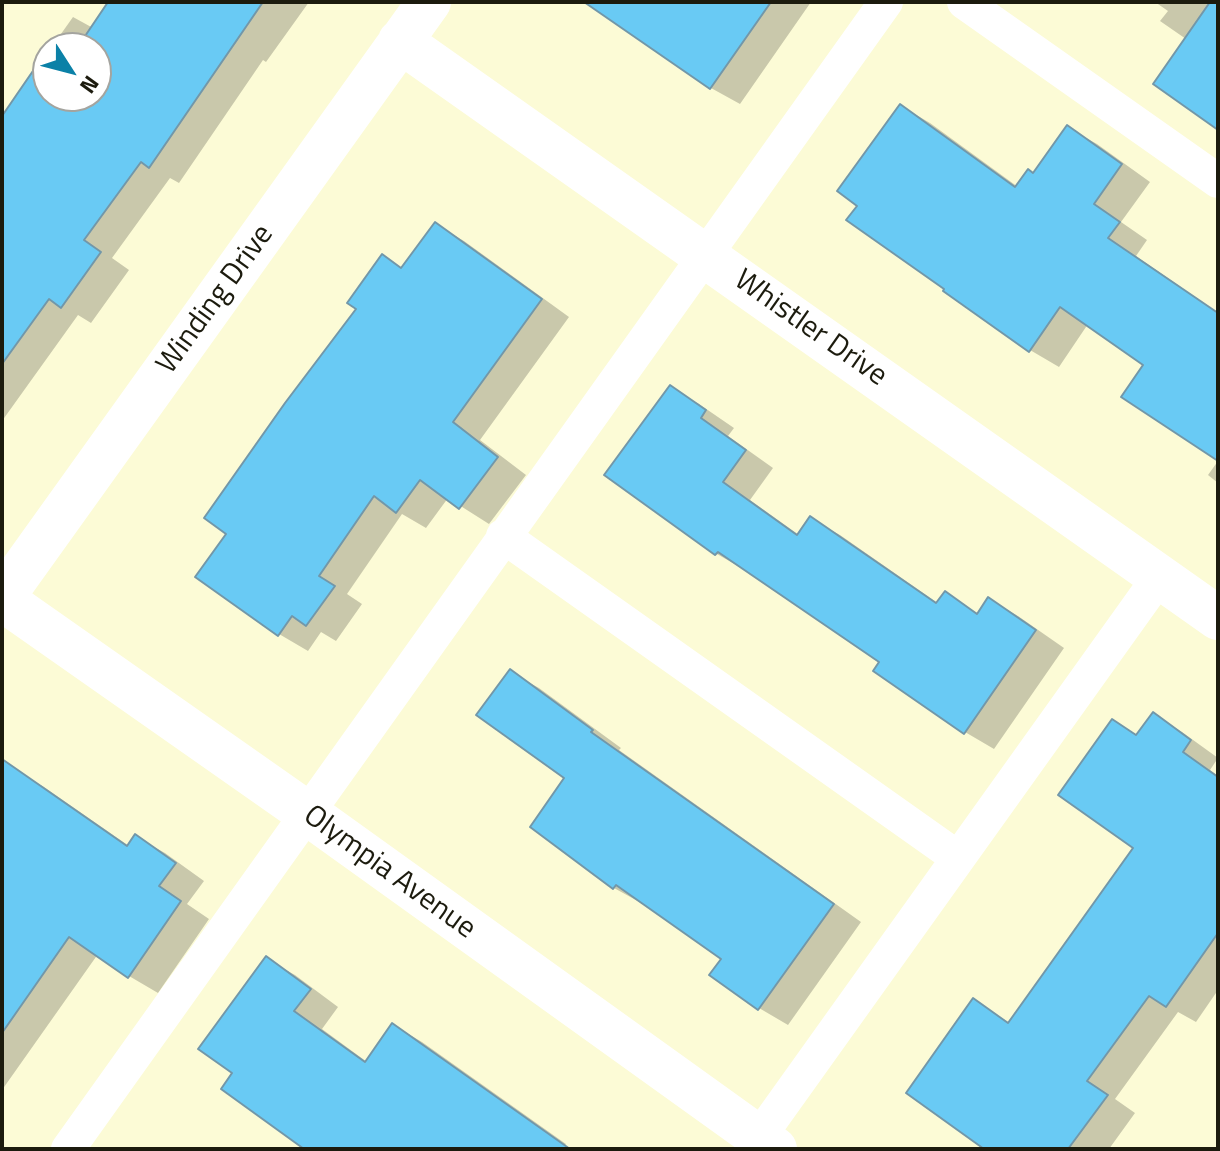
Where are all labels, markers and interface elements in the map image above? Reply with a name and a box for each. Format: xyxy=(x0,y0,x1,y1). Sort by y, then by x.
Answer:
north arrow xyxy=(32,32,112,112)
text: N xyxy=(72,69,108,101)
street label: Winding Drive xyxy=(150,218,282,382)
street label: Whistler Drive xyxy=(727,263,893,395)
street label: Olympia Avenue xyxy=(296,798,482,948)

